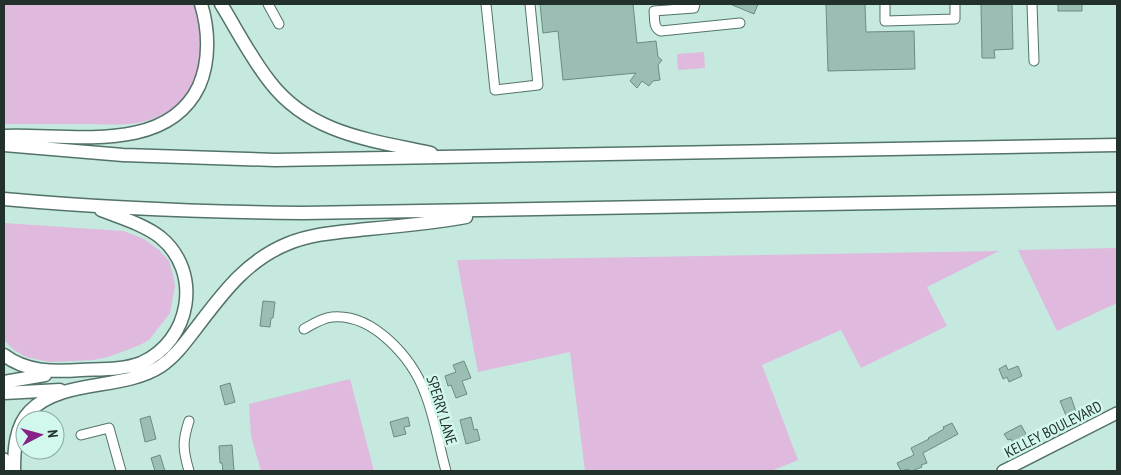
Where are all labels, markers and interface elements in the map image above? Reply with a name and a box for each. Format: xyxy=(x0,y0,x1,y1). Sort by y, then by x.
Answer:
street label: SPERRY LANE xyxy=(423,373,461,447)
street label: KELLEY BOULEVARD xyxy=(1001,396,1105,462)
north arrow xyxy=(15,410,65,460)
text: N xyxy=(44,429,62,438)

